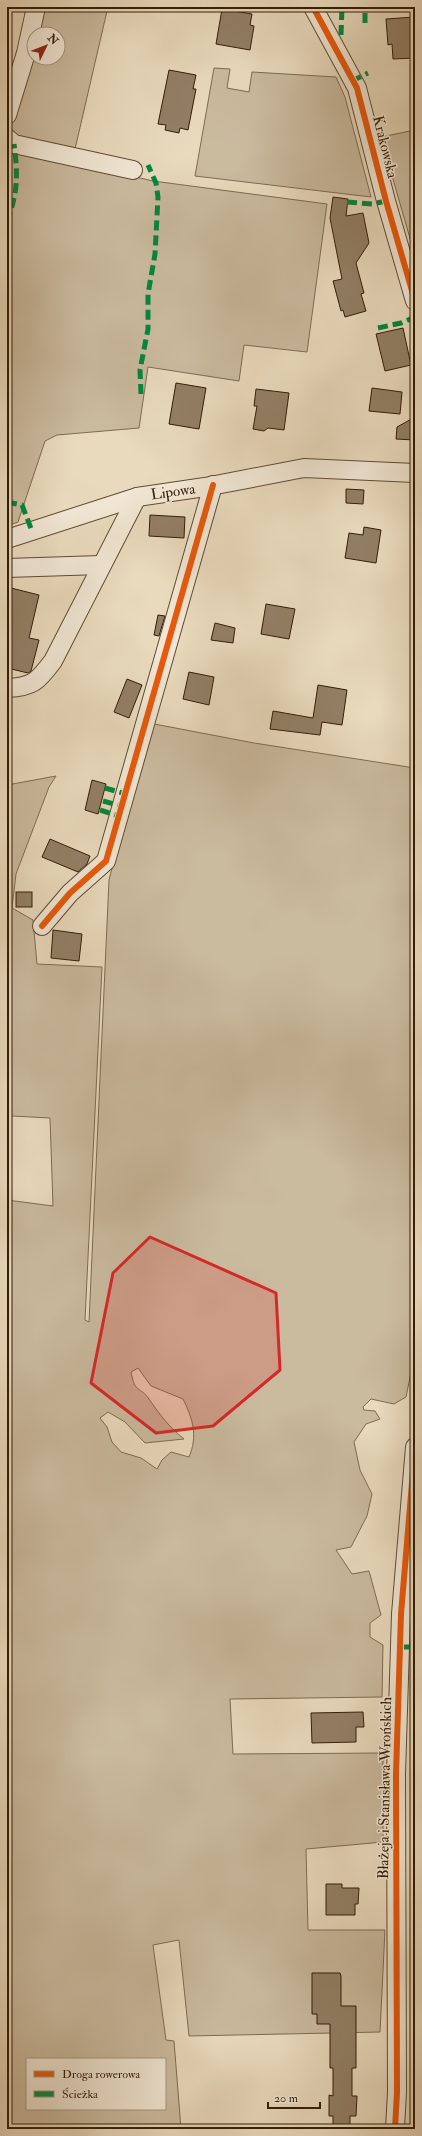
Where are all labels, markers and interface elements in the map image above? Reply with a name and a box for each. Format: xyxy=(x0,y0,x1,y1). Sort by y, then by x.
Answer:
north arrow xyxy=(26,26,66,66)
text: N xyxy=(44,31,62,48)
street label: Krakowska xyxy=(368,114,402,181)
street label: Lipowa xyxy=(149,479,198,506)
street label: Błażeja i Stanisława Wrońskich xyxy=(374,1696,396,1879)
legend xyxy=(26,2058,166,2110)
text: Droga rowerowa xyxy=(62,2067,141,2082)
scale bar xyxy=(268,2084,320,2110)
text: Ścieżka xyxy=(62,2087,99,2102)
text: 20 m xyxy=(274,2091,299,2106)

